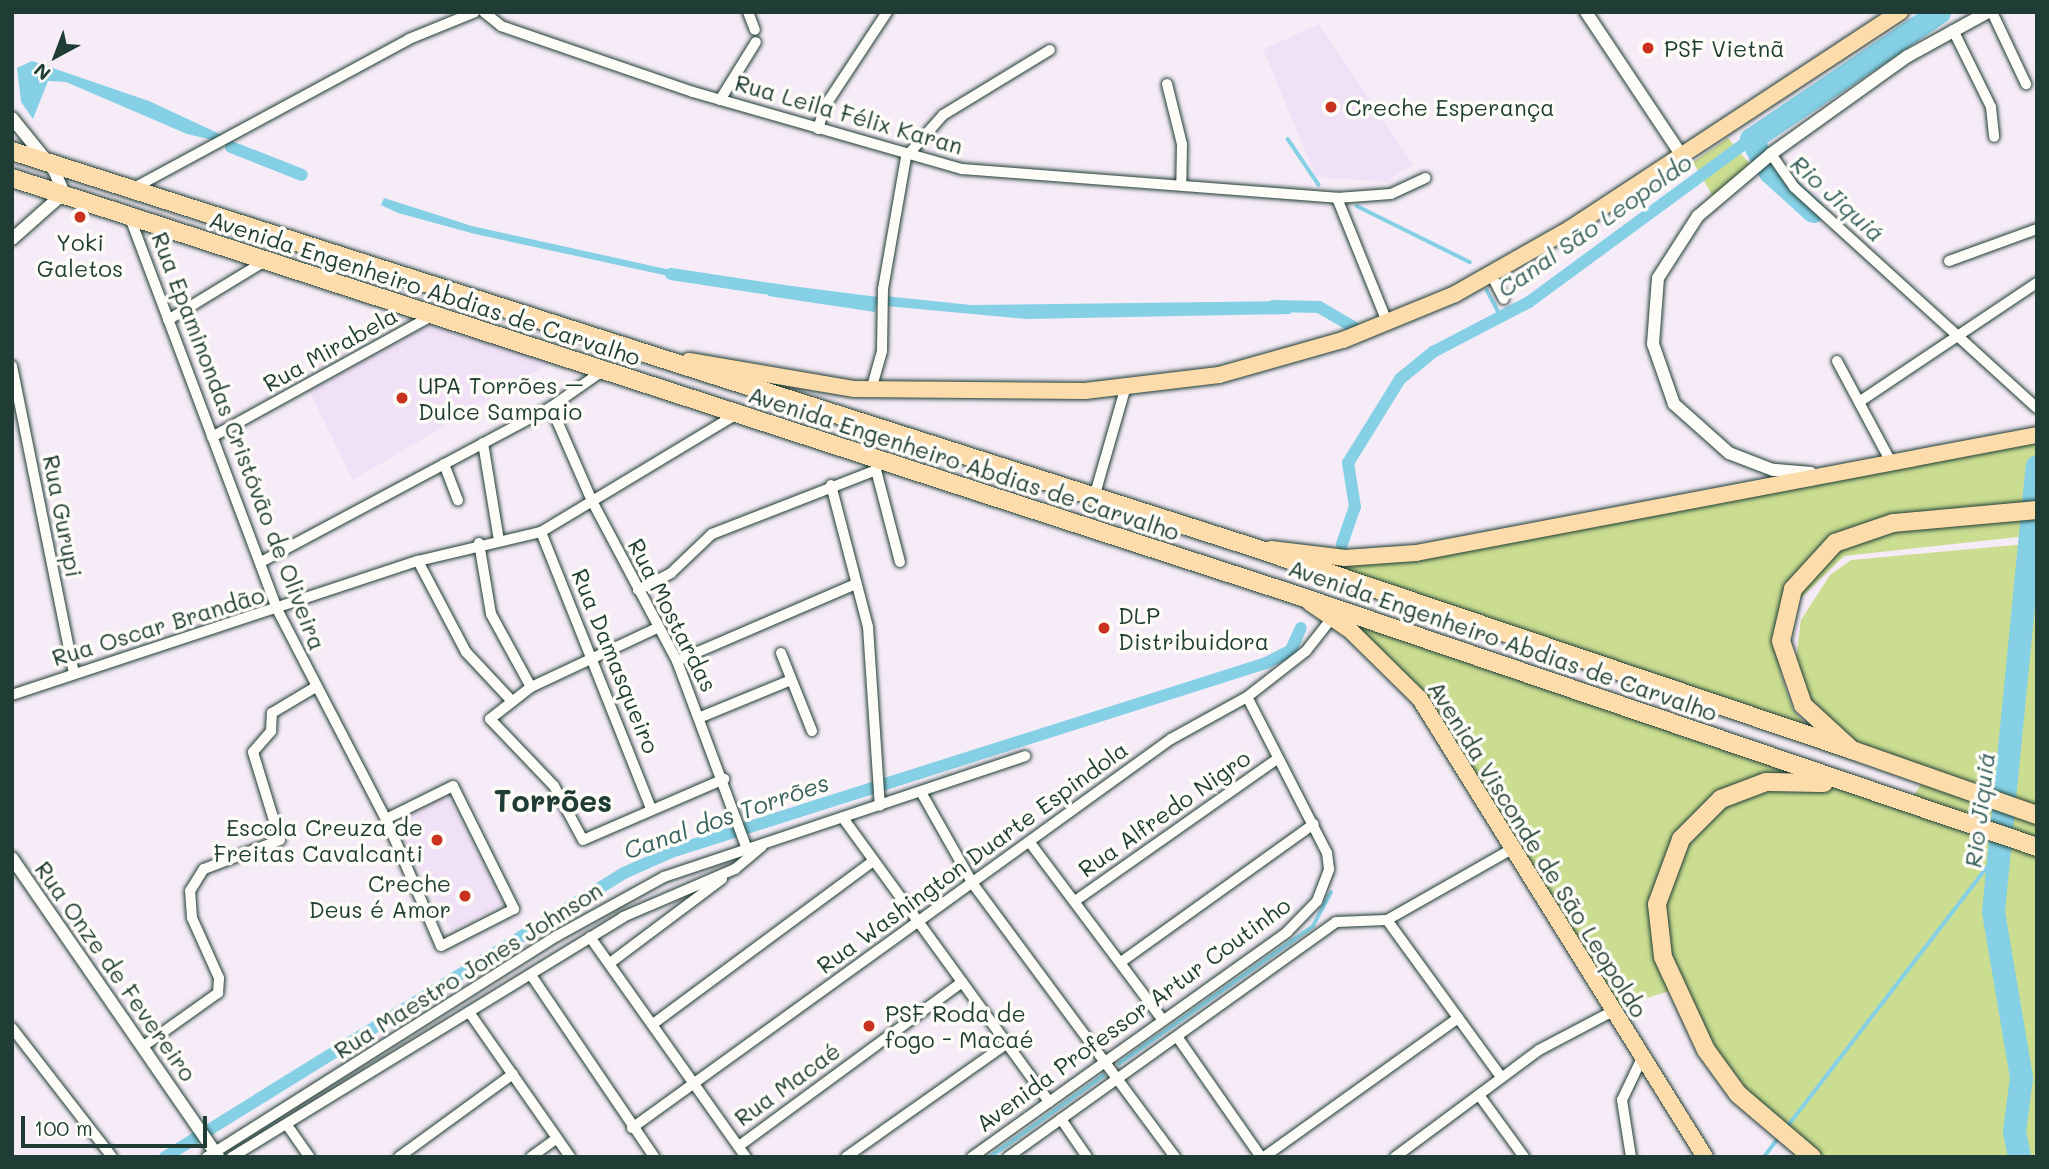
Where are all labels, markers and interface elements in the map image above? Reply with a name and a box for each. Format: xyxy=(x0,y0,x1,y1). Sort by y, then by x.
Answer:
north arrow xyxy=(21,21,91,91)
place label: PSF Vietnã xyxy=(1664,34,1784,62)
marker: PSF Vietnã xyxy=(1638,38,1658,58)
text: N xyxy=(28,58,56,86)
street label: Rua Leila Félix Karan xyxy=(732,68,966,160)
place label: Creche Esperança xyxy=(1345,93,1555,121)
marker: Creche Esperança xyxy=(1323,99,1339,115)
water label: Canal São Leopoldo xyxy=(1491,147,1697,303)
water label: Rio Jiquiá xyxy=(1785,148,1891,248)
street label: Avenida Engenheiro Abdias de Carvalho xyxy=(206,205,644,371)
marker: Yoki Galetos xyxy=(72,209,88,225)
place label: Yoki Galetos xyxy=(37,228,123,282)
street label: Rua Epaminondas Cristóvão de Oliveira xyxy=(146,228,332,654)
street label: Rua Mirabela xyxy=(258,301,402,397)
place label: UPA Torrões – Dulce Sampaio xyxy=(418,371,584,425)
street label: Avenida Engenheiro Abdias de Carvalho xyxy=(745,380,1183,546)
marker: UPA Torrões – Dulce Sampaio xyxy=(392,388,412,408)
street label: Rua Gurupi xyxy=(38,453,88,579)
street label: Rua Mostardas xyxy=(623,534,723,696)
street label: Avenida Engenheiro Abdias de Carvalho xyxy=(1285,553,1721,727)
street label: Rua Damasqueiro xyxy=(566,565,666,757)
street label: Rua Oscar Brandão xyxy=(48,581,268,671)
place label: DLP Distribuidora xyxy=(1118,601,1269,655)
marker: DLP Distribuidora xyxy=(1096,620,1112,636)
street label: Avenida Visconde de São Leopoldo xyxy=(1423,676,1653,1022)
street label: Rua Washington Duarte Espindola xyxy=(811,735,1133,979)
street label: Rua Alfredo Nigro xyxy=(1073,743,1255,883)
water label: Rio Jiquiá xyxy=(1958,751,2000,869)
water label: Canal dos Torrões xyxy=(620,767,832,865)
district label: Torrões xyxy=(494,782,612,818)
place label: Escola Creuza de Freitas Cavalcanti xyxy=(214,813,423,867)
marker: Escola Creuza de Freitas Cavalcanti xyxy=(429,832,445,848)
street label: Rua Onze de Fevereiro xyxy=(30,856,202,1086)
place label: Creche Deus é Amor xyxy=(309,869,451,923)
street label: Rua Maestro Jones Johnson xyxy=(329,876,607,1064)
marker: Creche Deus é Amor xyxy=(457,888,473,904)
street label: Avenida Professor Artur Coutinho xyxy=(971,891,1295,1137)
place label: PSF Roda de fogo - Macaé xyxy=(885,999,1034,1053)
marker: PSF Roda de fogo - Macaé xyxy=(859,1016,879,1036)
street label: Rua Macaé xyxy=(729,1036,845,1132)
scale bar xyxy=(24,1102,210,1146)
text: 100 m xyxy=(34,1114,93,1141)

